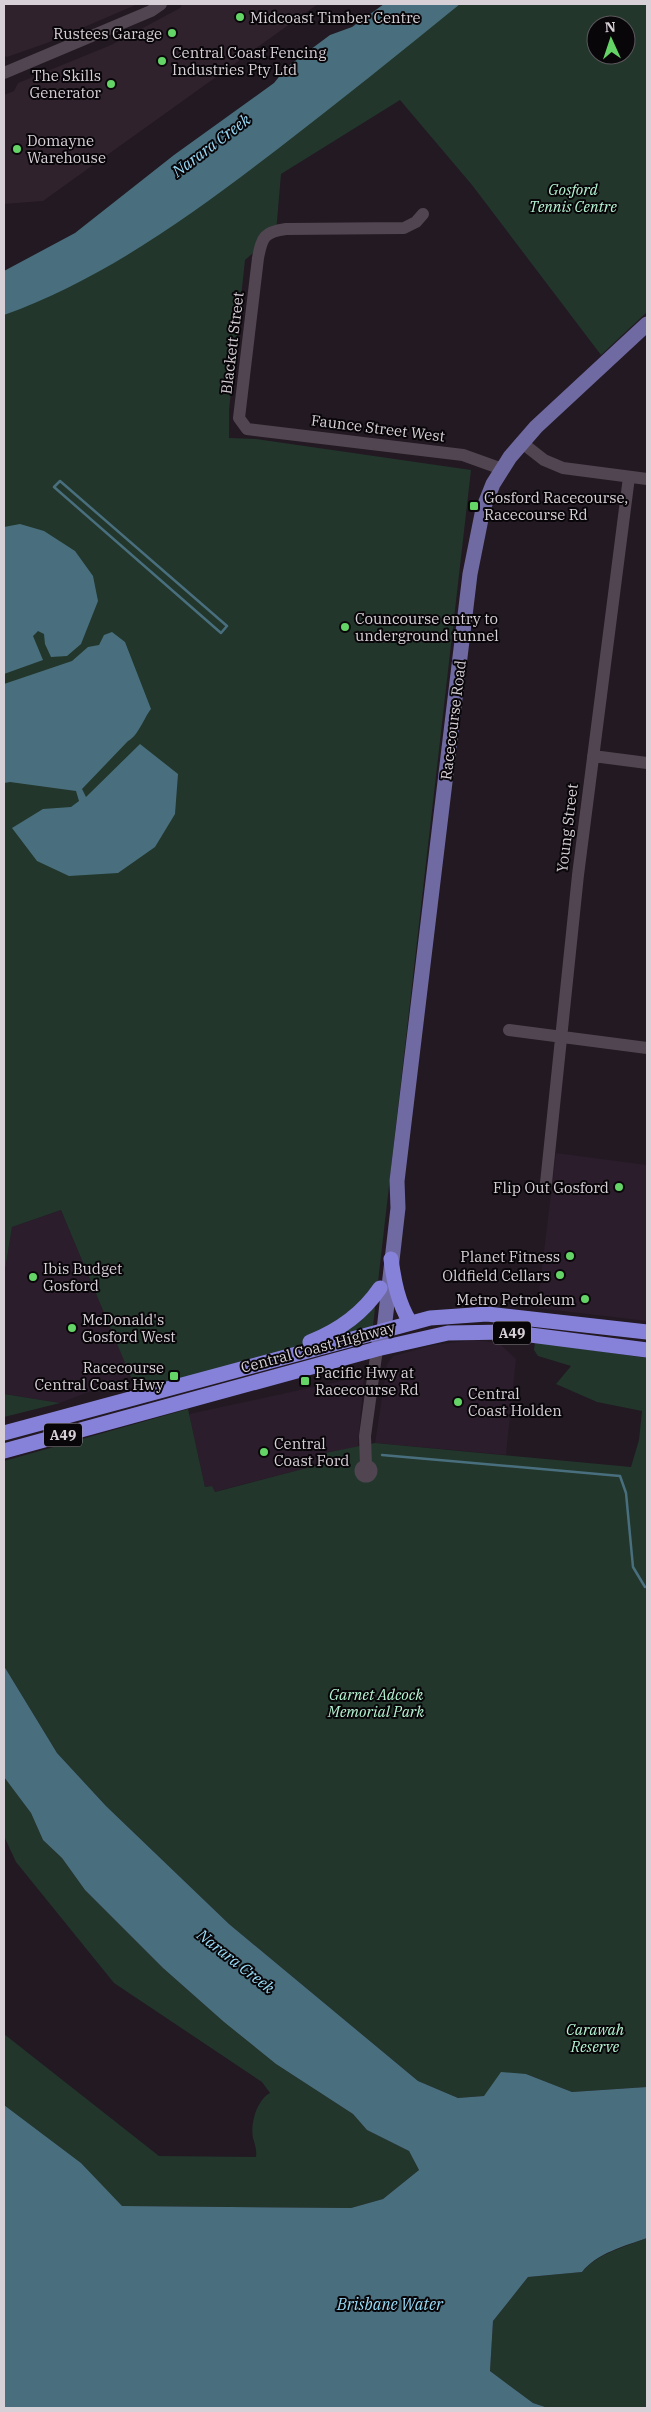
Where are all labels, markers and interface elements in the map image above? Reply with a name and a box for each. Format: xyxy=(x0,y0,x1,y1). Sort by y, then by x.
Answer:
place label: Midcoast Timber Centre xyxy=(250,8,421,27)
marker: Midcoast Timber Centre xyxy=(234,11,246,23)
north arrow xyxy=(586,15,636,65)
text: N xyxy=(604,18,616,36)
place label: Rustees Garage xyxy=(53,24,162,43)
marker: Rustees Garage xyxy=(166,27,178,39)
place label: Central Coast Fencing Industries Pty Ltd xyxy=(172,43,326,79)
marker: Central Coast Fencing Industries Pty Ltd xyxy=(156,55,168,67)
place label: The Skills Generator xyxy=(29,66,101,102)
marker: The Skills Generator xyxy=(105,78,117,90)
water label: Narara Creek xyxy=(167,109,255,182)
place label: Domayne Warehouse xyxy=(27,131,106,167)
marker: Domayne Warehouse xyxy=(11,143,23,155)
park label: Gosford Tennis Centre xyxy=(529,180,617,216)
street label: Blackett Street xyxy=(216,291,248,395)
street label: Faunce Street West xyxy=(310,410,446,446)
place label: Gosford Racecourse, Racecourse Rd xyxy=(484,488,628,524)
marker: Gosford Racecourse, Racecourse Rd xyxy=(468,500,480,512)
place label: Councourse entry to underground tunnel xyxy=(355,609,499,645)
marker: Councourse entry to underground tunnel xyxy=(339,621,351,633)
street label: Racecourse Road xyxy=(436,659,470,781)
street label: Young Street xyxy=(552,782,582,874)
place label: Flip Out Gosford xyxy=(493,1178,609,1197)
marker: Flip Out Gosford xyxy=(613,1181,625,1193)
place label: Planet Fitness xyxy=(460,1247,560,1266)
marker: Planet Fitness xyxy=(564,1250,576,1262)
place label: Ibis Budget Gosford xyxy=(43,1259,122,1295)
place label: Oldfield Cellars xyxy=(442,1266,550,1285)
marker: Oldfield Cellars xyxy=(554,1269,566,1281)
marker: Ibis Budget Gosford xyxy=(27,1271,39,1283)
place label: Metro Petroleum xyxy=(456,1290,575,1309)
marker: Metro Petroleum xyxy=(579,1293,591,1305)
place label: McDonald's Gosford West xyxy=(82,1310,176,1346)
street label: Central Coast Highway xyxy=(239,1317,397,1377)
marker: McDonald's Gosford West xyxy=(66,1322,78,1334)
road number: A49 xyxy=(493,1322,531,1345)
place label: Racecourse Central Coast Hwy xyxy=(35,1358,164,1394)
place label: Pacific Hwy at Racecourse Rd xyxy=(315,1363,419,1399)
marker: Racecourse Central Coast Hwy xyxy=(168,1370,180,1382)
marker: Pacific Hwy at Racecourse Rd xyxy=(299,1375,311,1387)
place label: Central Coast Holden xyxy=(468,1384,562,1420)
marker: Central Coast Holden xyxy=(452,1396,464,1408)
road number: A49 xyxy=(44,1424,82,1446)
place label: Central Coast Ford xyxy=(274,1434,349,1470)
marker: Central Coast Ford xyxy=(258,1446,270,1458)
park label: Garnet Adcock Memorial Park xyxy=(327,1685,424,1721)
water label: Narara Creek xyxy=(192,1924,279,1998)
park label: Carawah Reserve xyxy=(566,2020,625,2056)
water label: Brisbane Water xyxy=(336,2294,444,2314)

